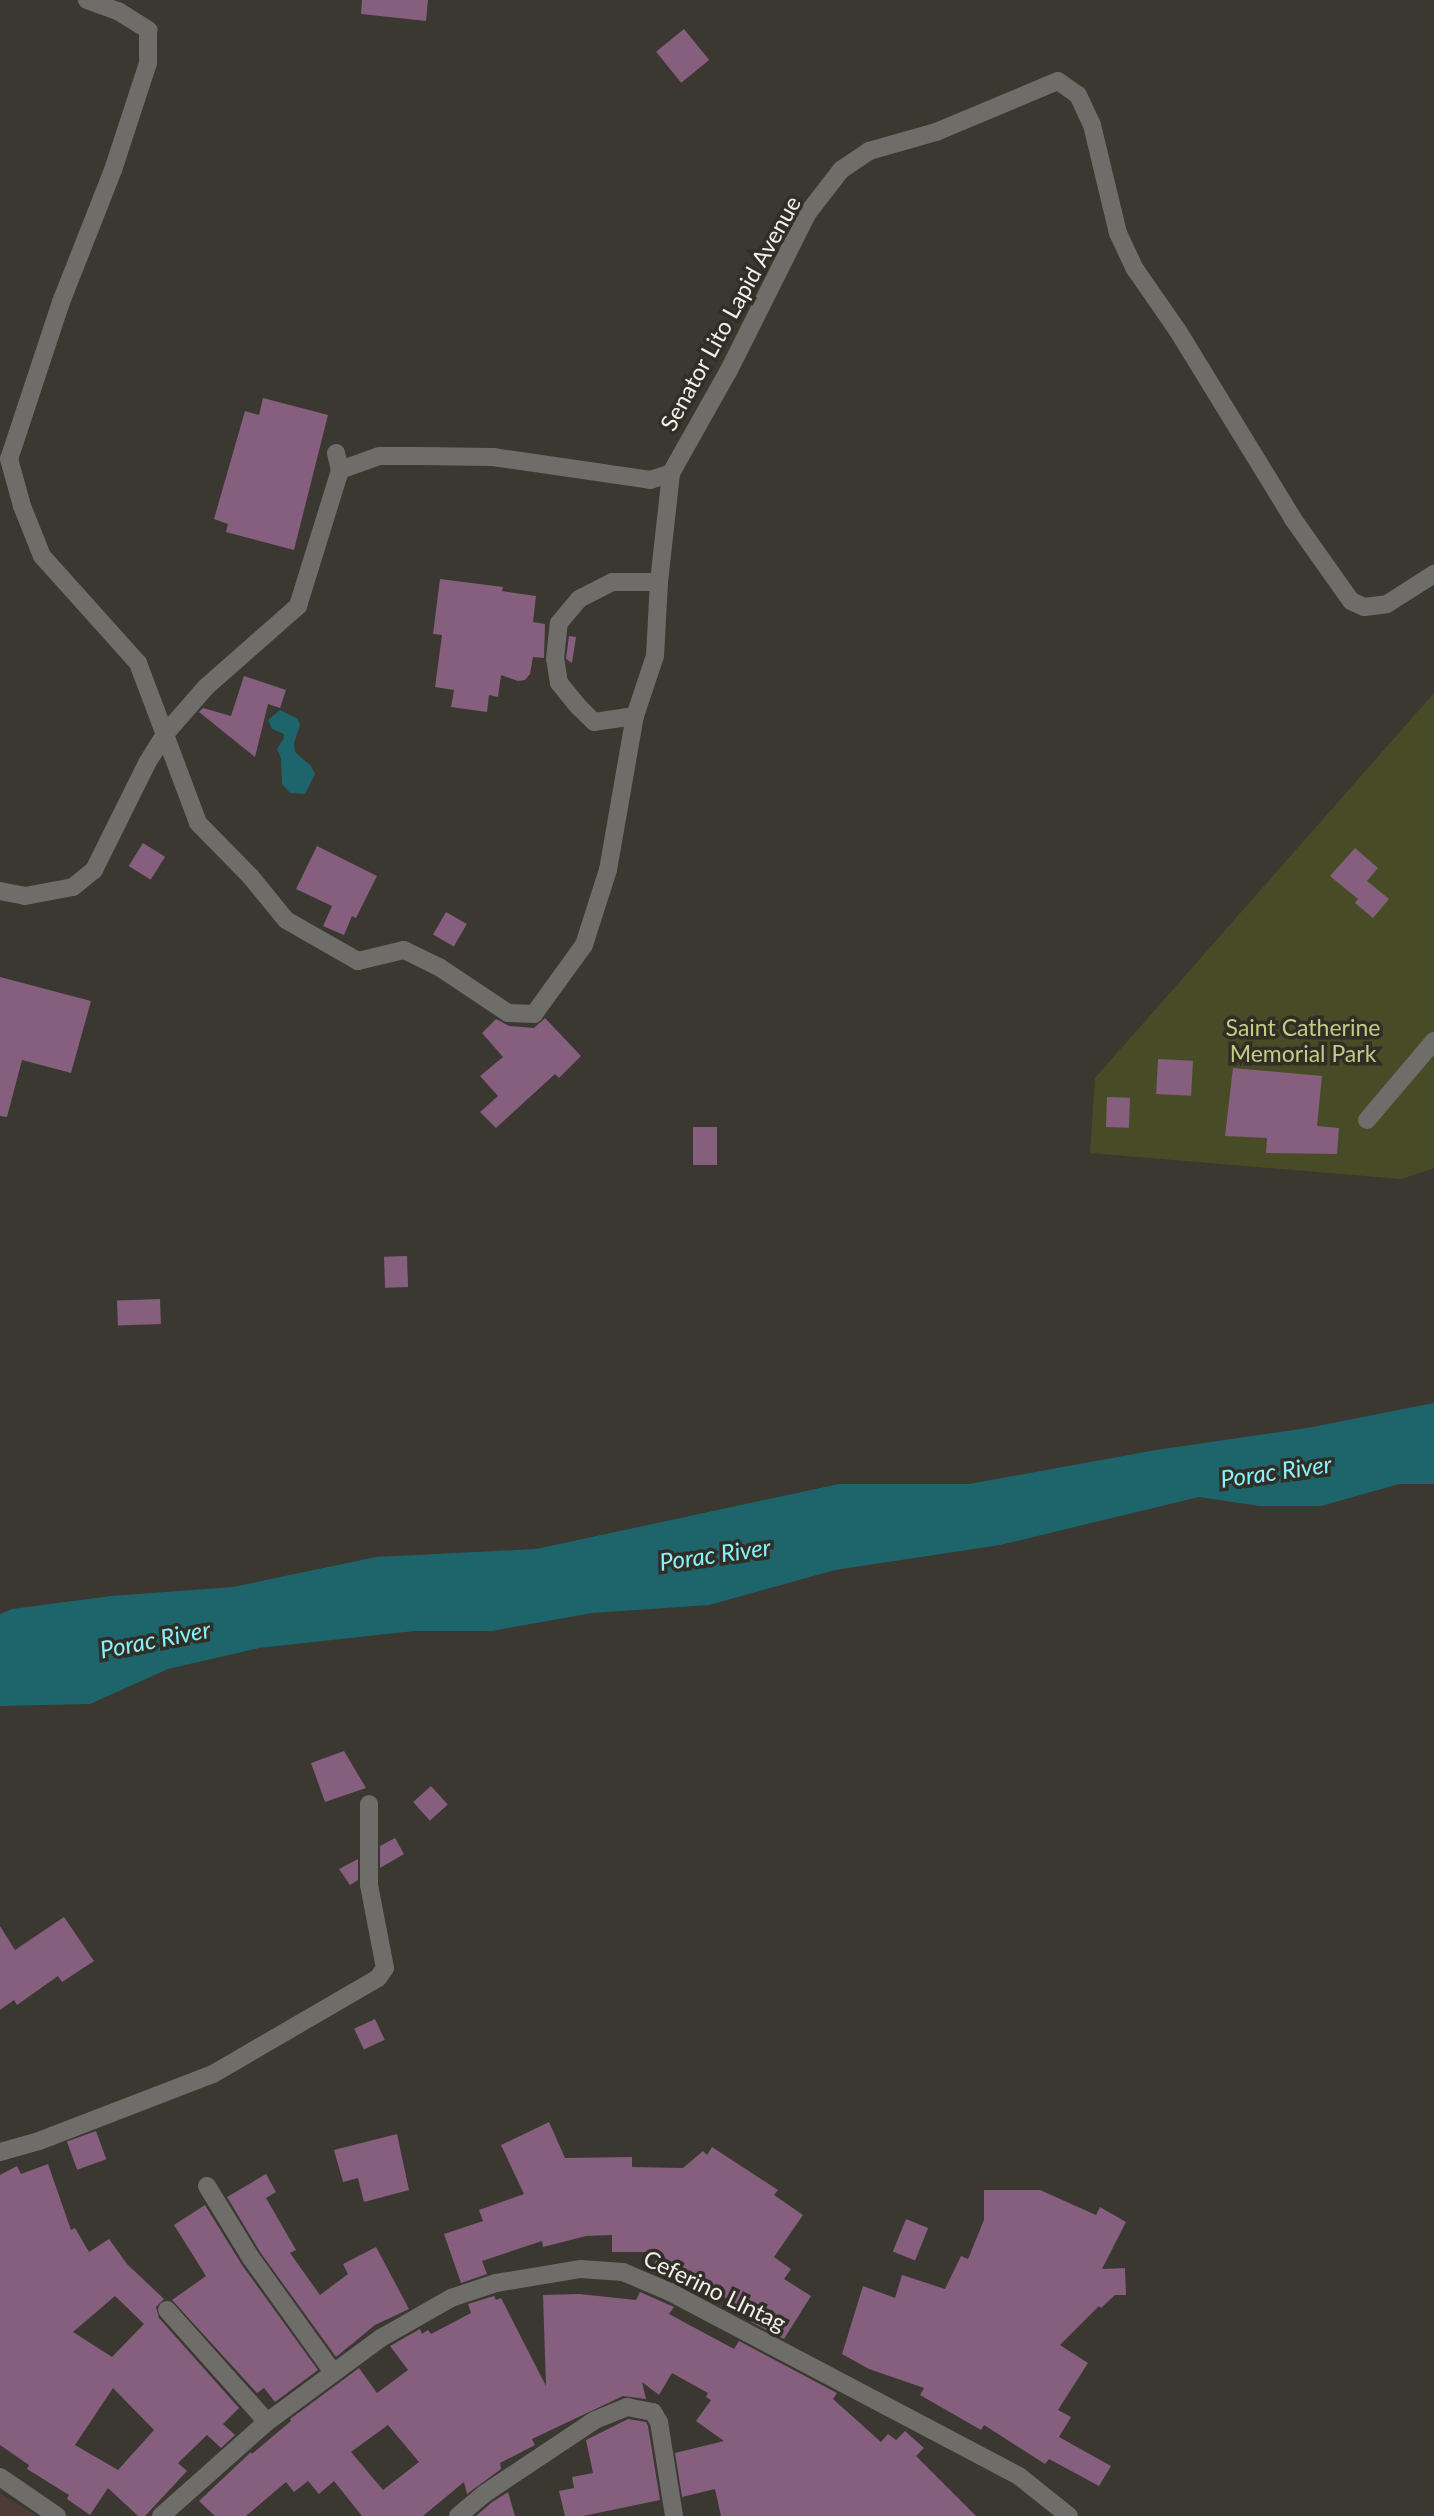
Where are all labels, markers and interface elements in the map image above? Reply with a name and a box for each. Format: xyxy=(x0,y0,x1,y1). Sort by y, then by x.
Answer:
street label: Senator Lito Lapid Avenue xyxy=(654,190,806,436)
park label: Saint Catherine Memorial Park xyxy=(1226,1013,1380,1067)
water label: Porac River xyxy=(1219,1449,1333,1493)
water label: Porac River xyxy=(658,1532,772,1576)
water label: Porac River xyxy=(97,1614,213,1664)
street label: Ceferino LIntag xyxy=(639,2244,791,2336)

